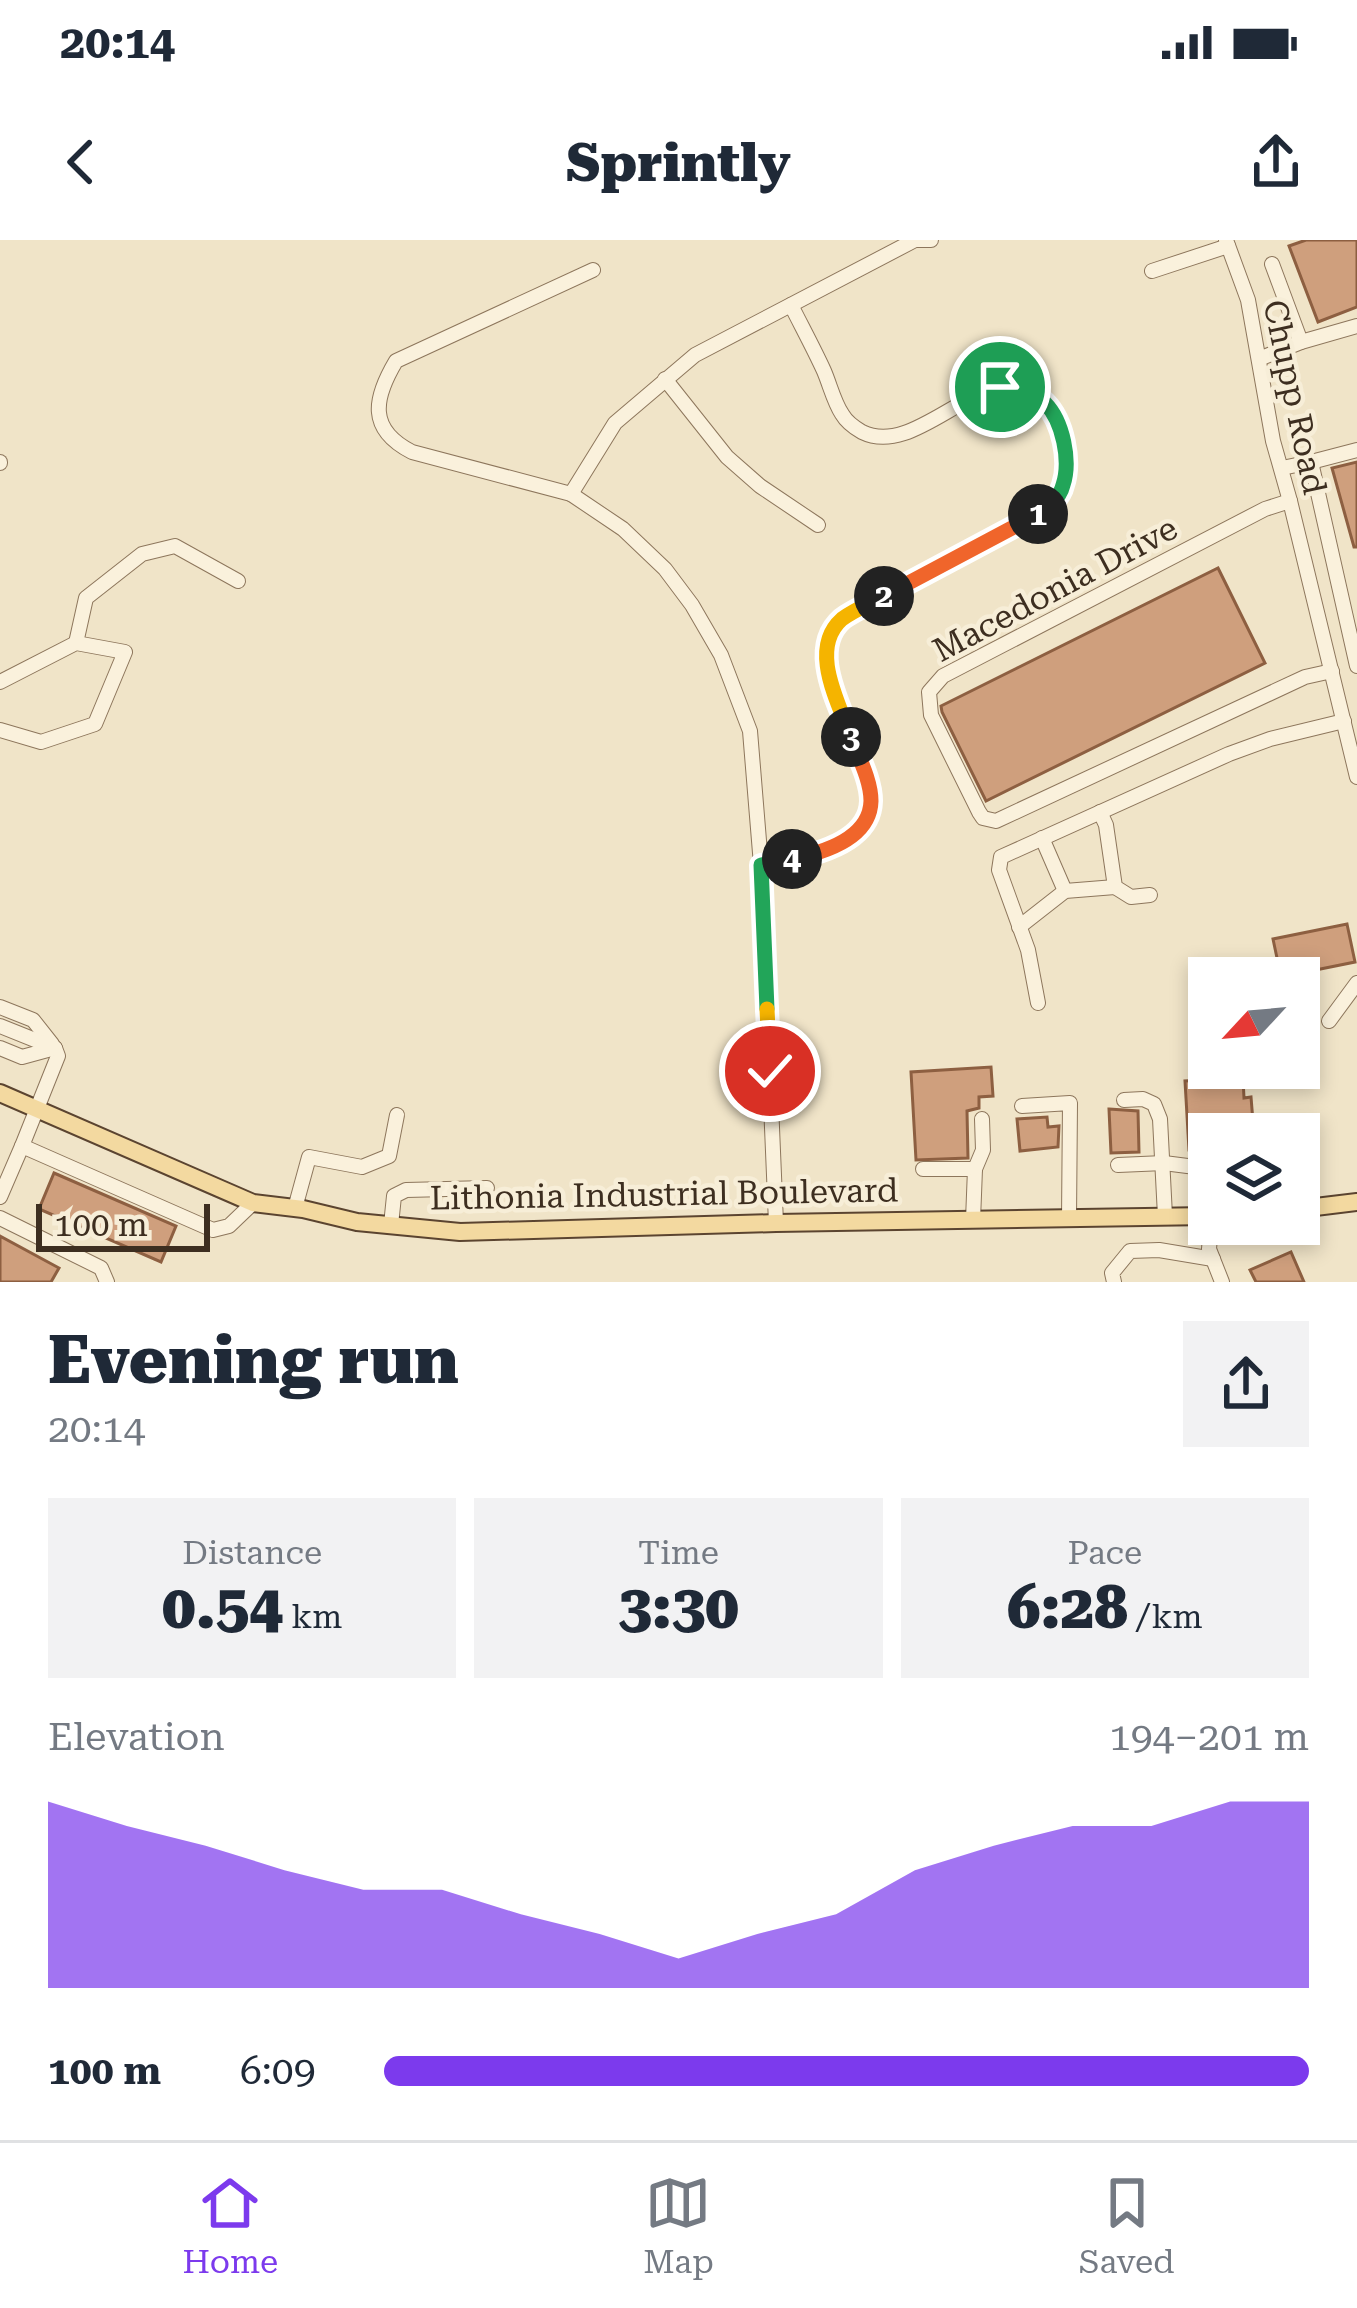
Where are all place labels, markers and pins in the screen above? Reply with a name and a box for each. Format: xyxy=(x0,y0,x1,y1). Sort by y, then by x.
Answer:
pin xyxy=(949,336,1051,438)
pin: 1 xyxy=(1008,484,1068,544)
pin: 2 xyxy=(854,566,914,626)
pin: 3 xyxy=(821,707,881,767)
pin: 4 xyxy=(762,829,822,889)
pin xyxy=(719,1020,821,1122)

